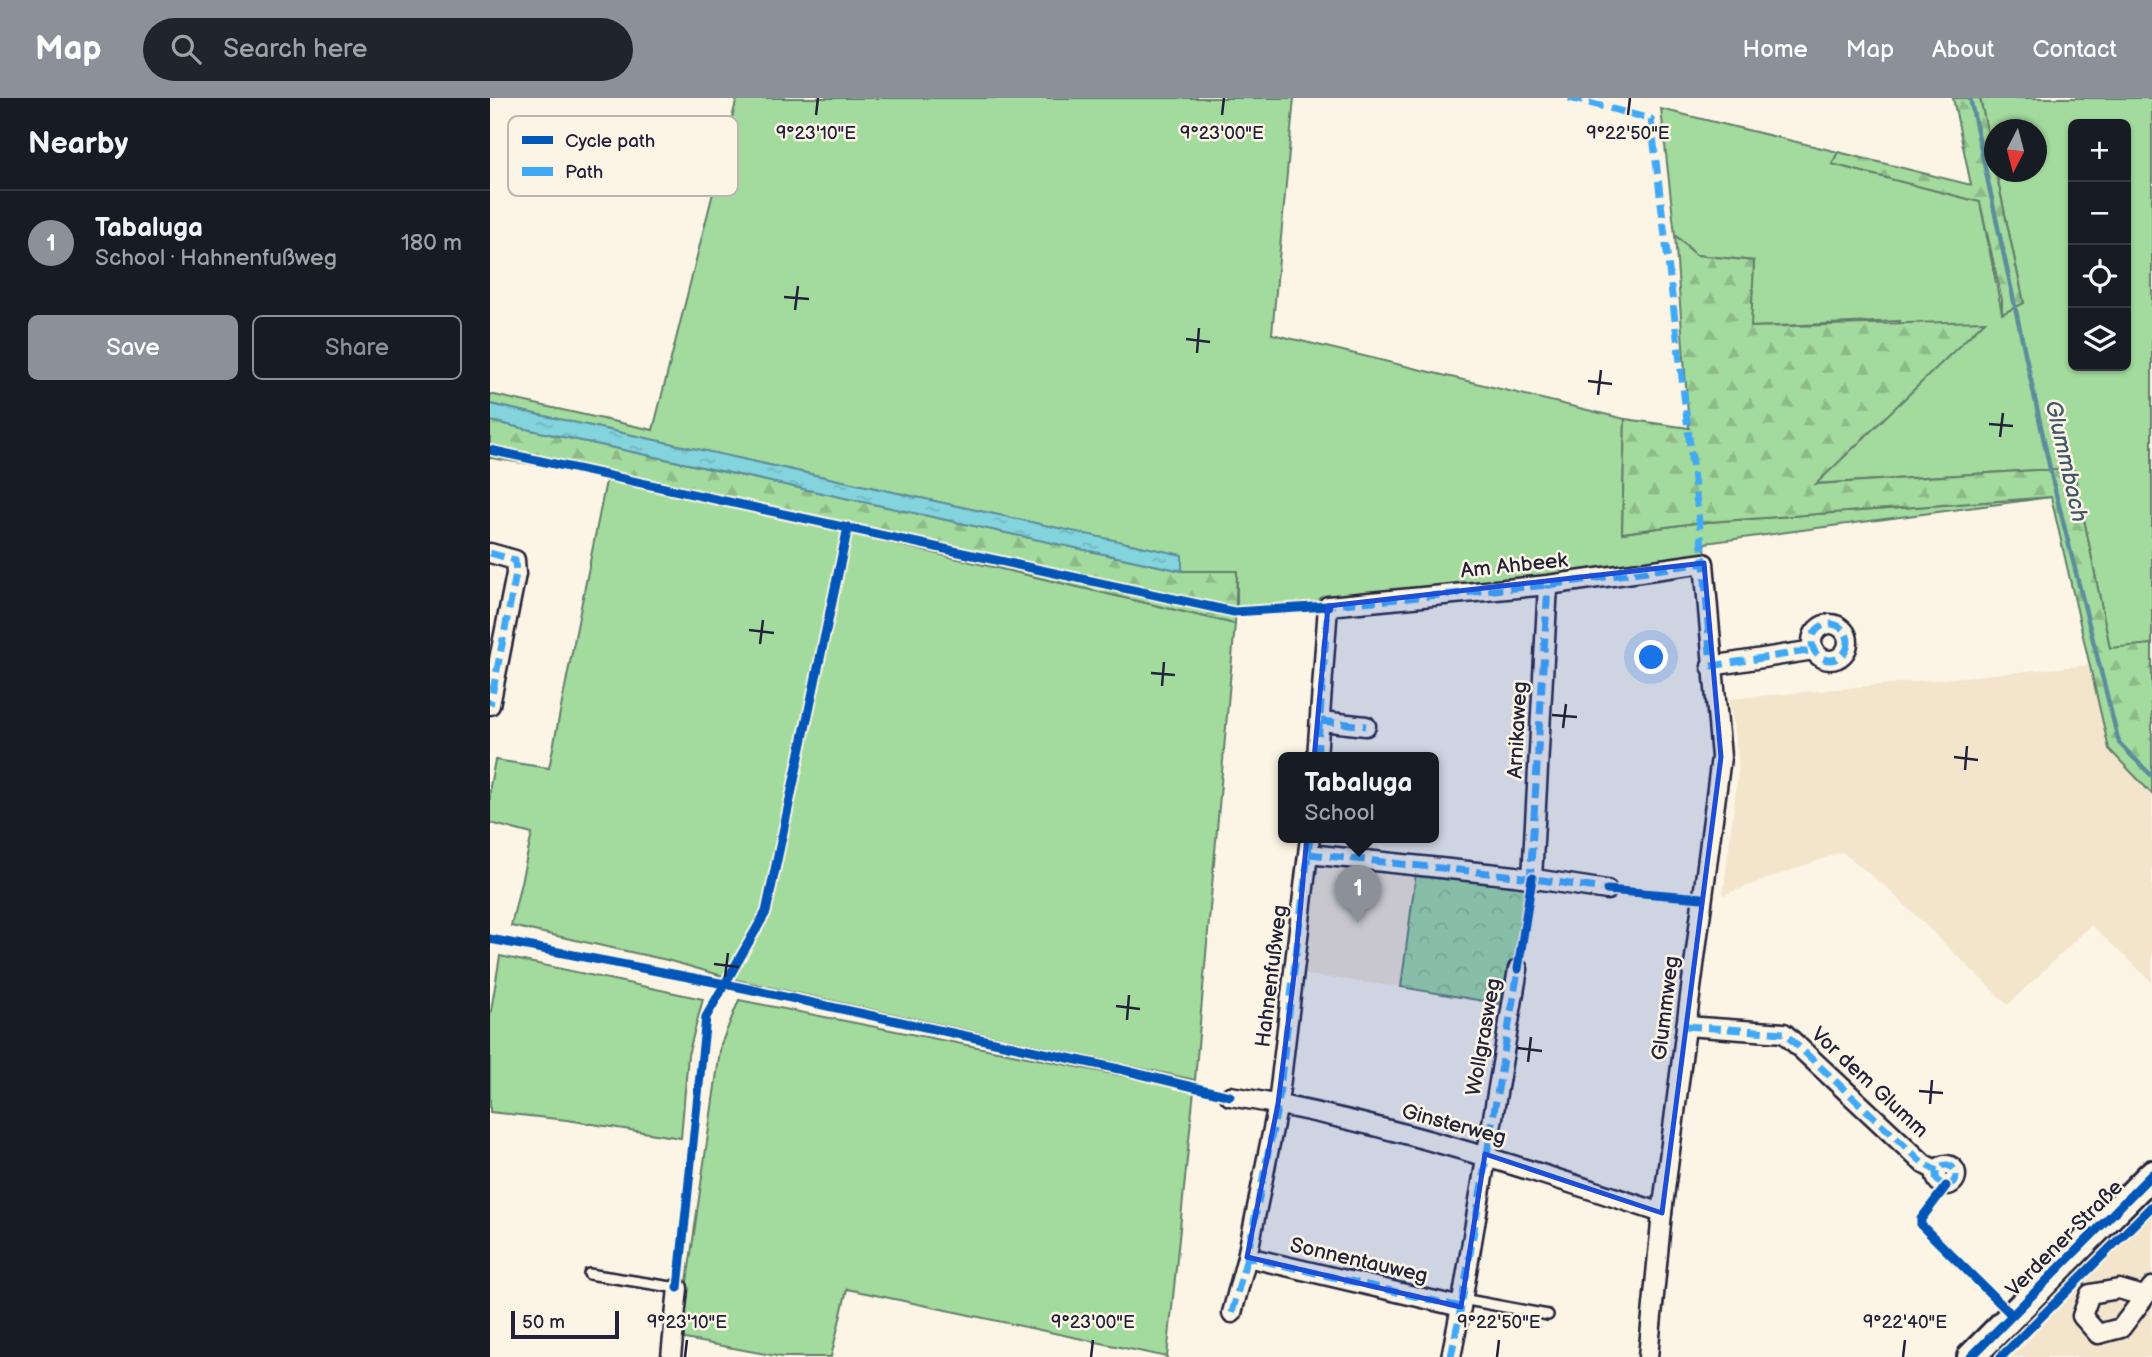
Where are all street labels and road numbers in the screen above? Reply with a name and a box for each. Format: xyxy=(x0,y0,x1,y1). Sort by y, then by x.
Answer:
street label: Am Ahbeek xyxy=(1459,547,1570,584)
street label: Arnikaweg xyxy=(1502,681,1533,779)
street label: Hahnenfußweg xyxy=(1250,903,1293,1049)
street label: Glummweg xyxy=(1647,954,1684,1062)
street label: Wollgrasweg xyxy=(1461,976,1506,1098)
street label: Vor dem Glumm xyxy=(1806,1022,1933,1143)
street label: Ginsterweg xyxy=(1399,1099,1509,1150)
street label: Verdener Straße xyxy=(2001,1175,2128,1302)
street label: Sonnentauweg xyxy=(1288,1232,1430,1288)

